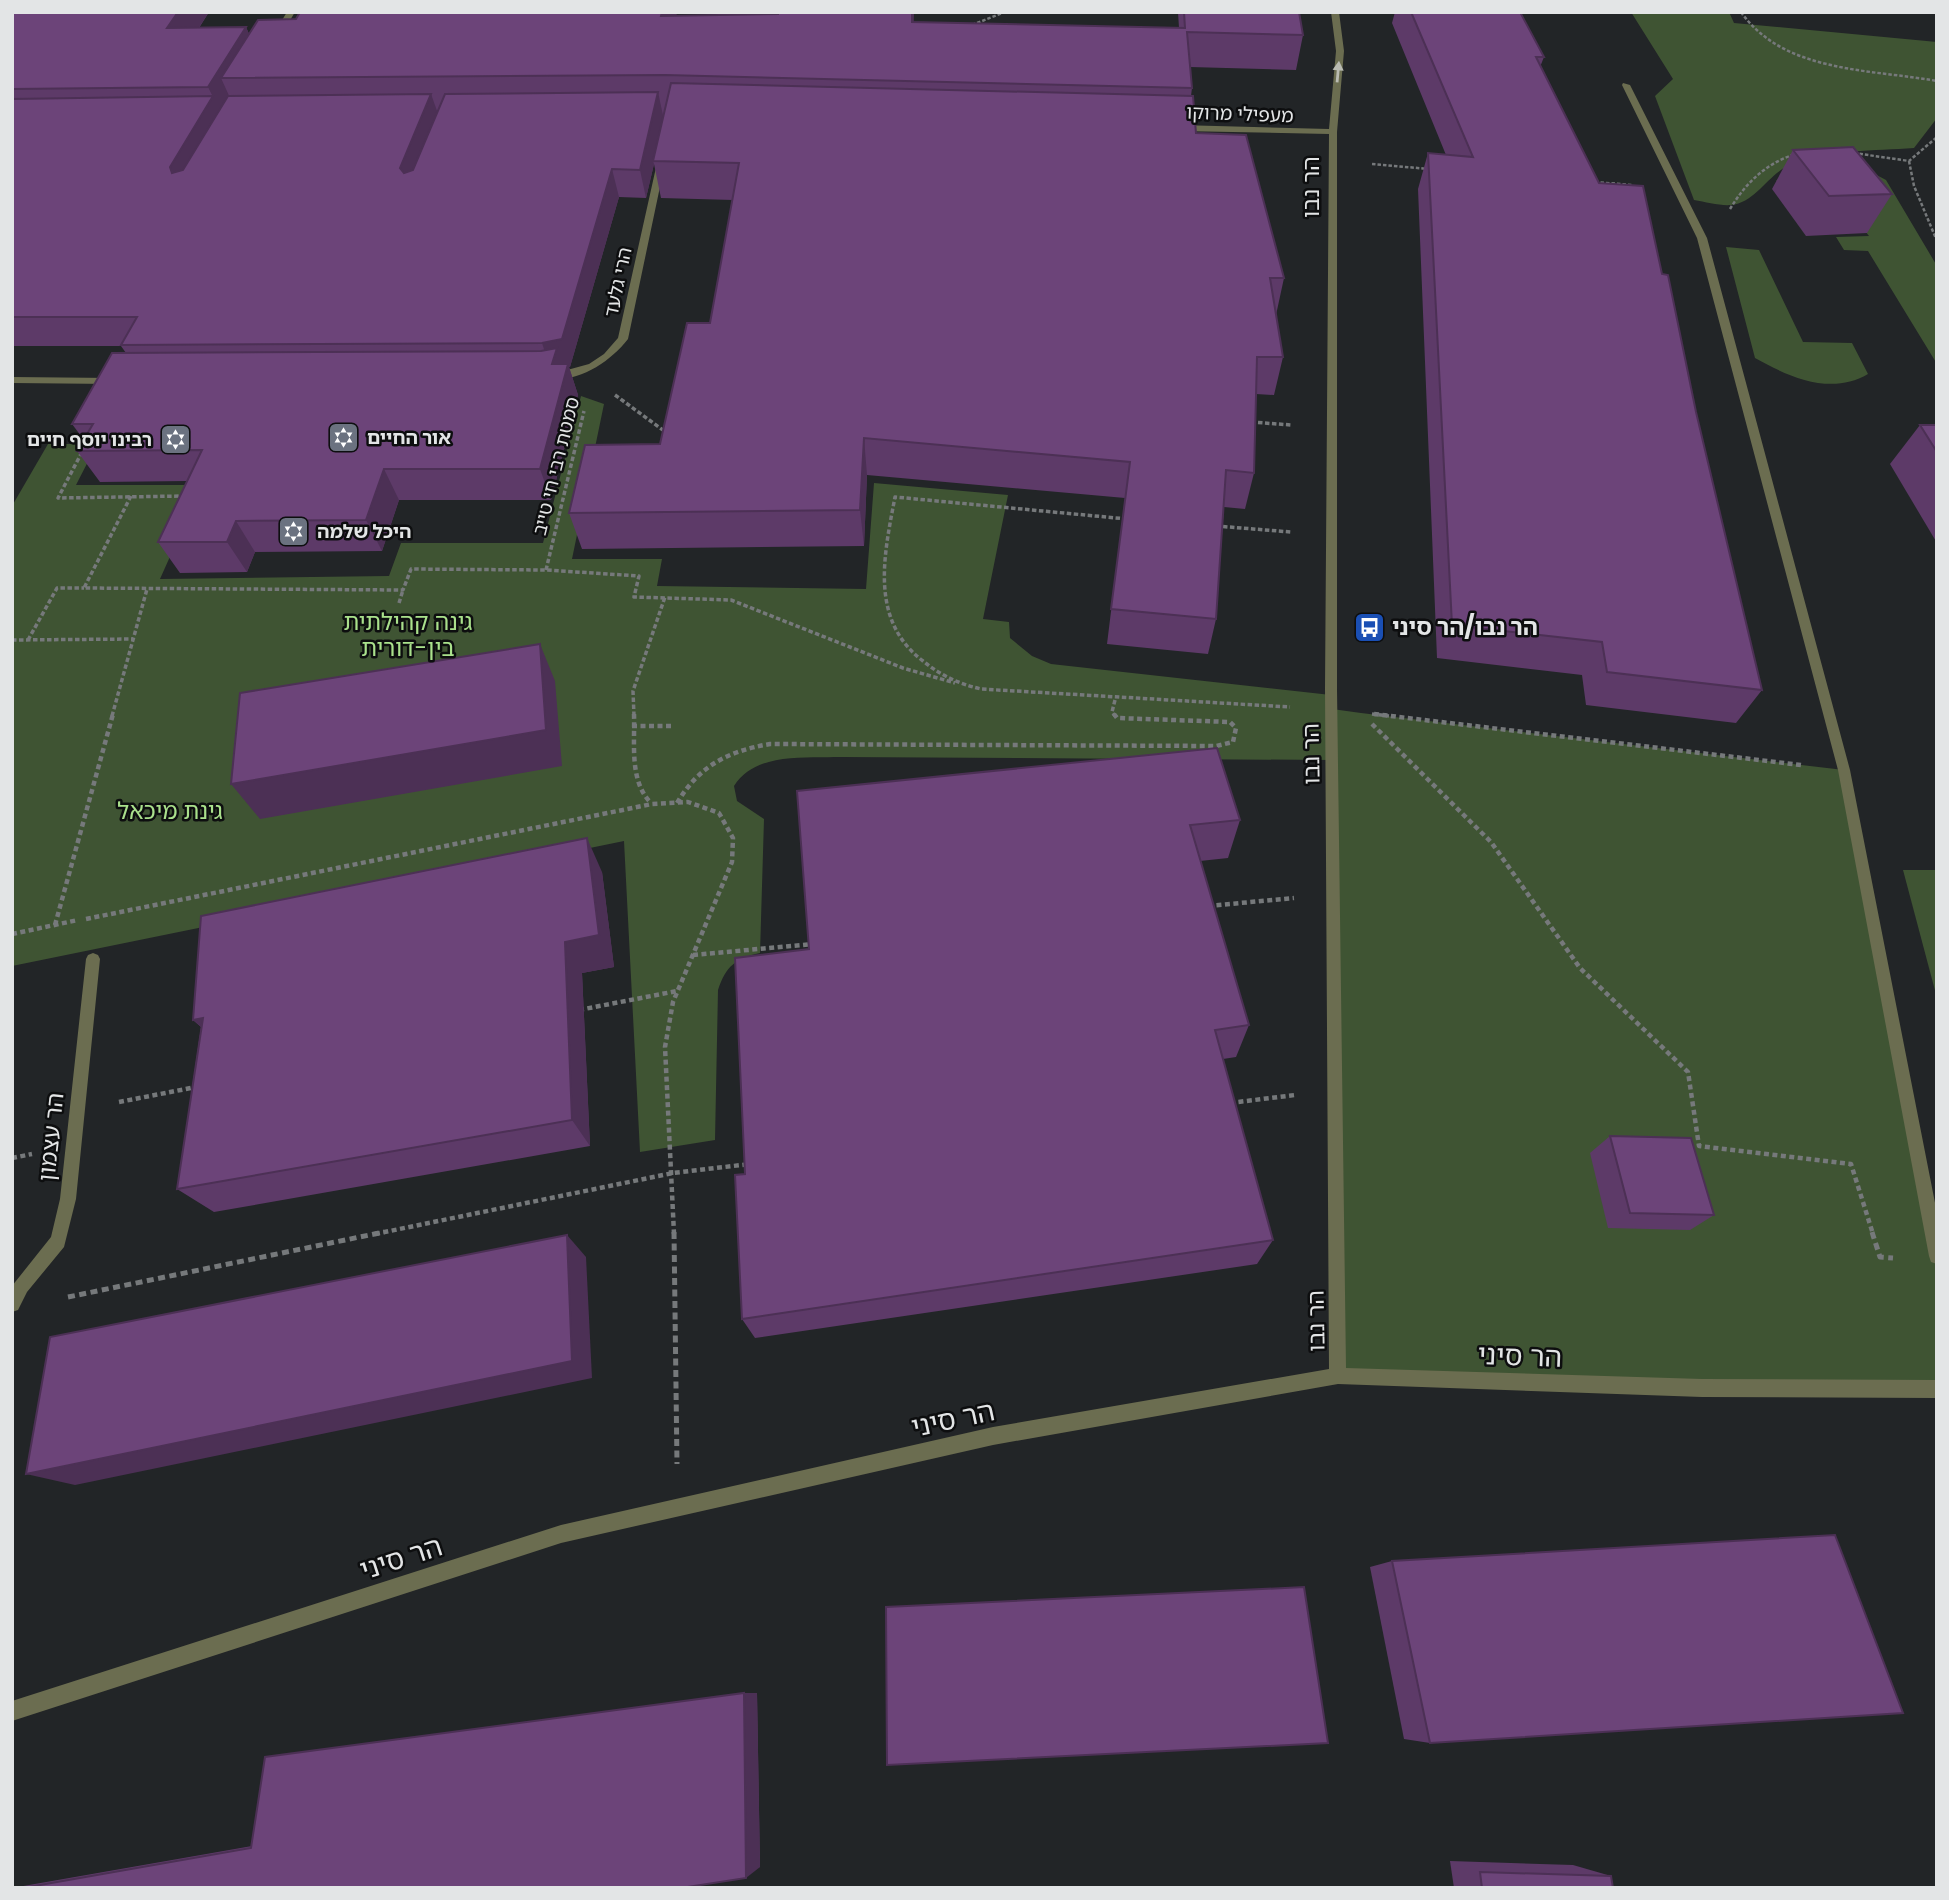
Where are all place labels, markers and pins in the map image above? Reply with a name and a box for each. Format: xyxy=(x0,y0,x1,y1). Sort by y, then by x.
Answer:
synagogue icon: אור החיים xyxy=(327,420,361,454)
synagogue icon: רבינו יוסף חיים xyxy=(158,422,192,456)
place label: אור החיים xyxy=(367,424,451,451)
place label: רבינו יוסף חיים xyxy=(27,426,152,453)
synagogue icon: היכל שלמה xyxy=(277,514,311,548)
place label: היכל שלמה xyxy=(317,518,412,545)
bus stop icon: הר נבו/הר סיני xyxy=(1352,610,1386,644)
place label: הר נבו/הר סיני xyxy=(1392,611,1538,643)

